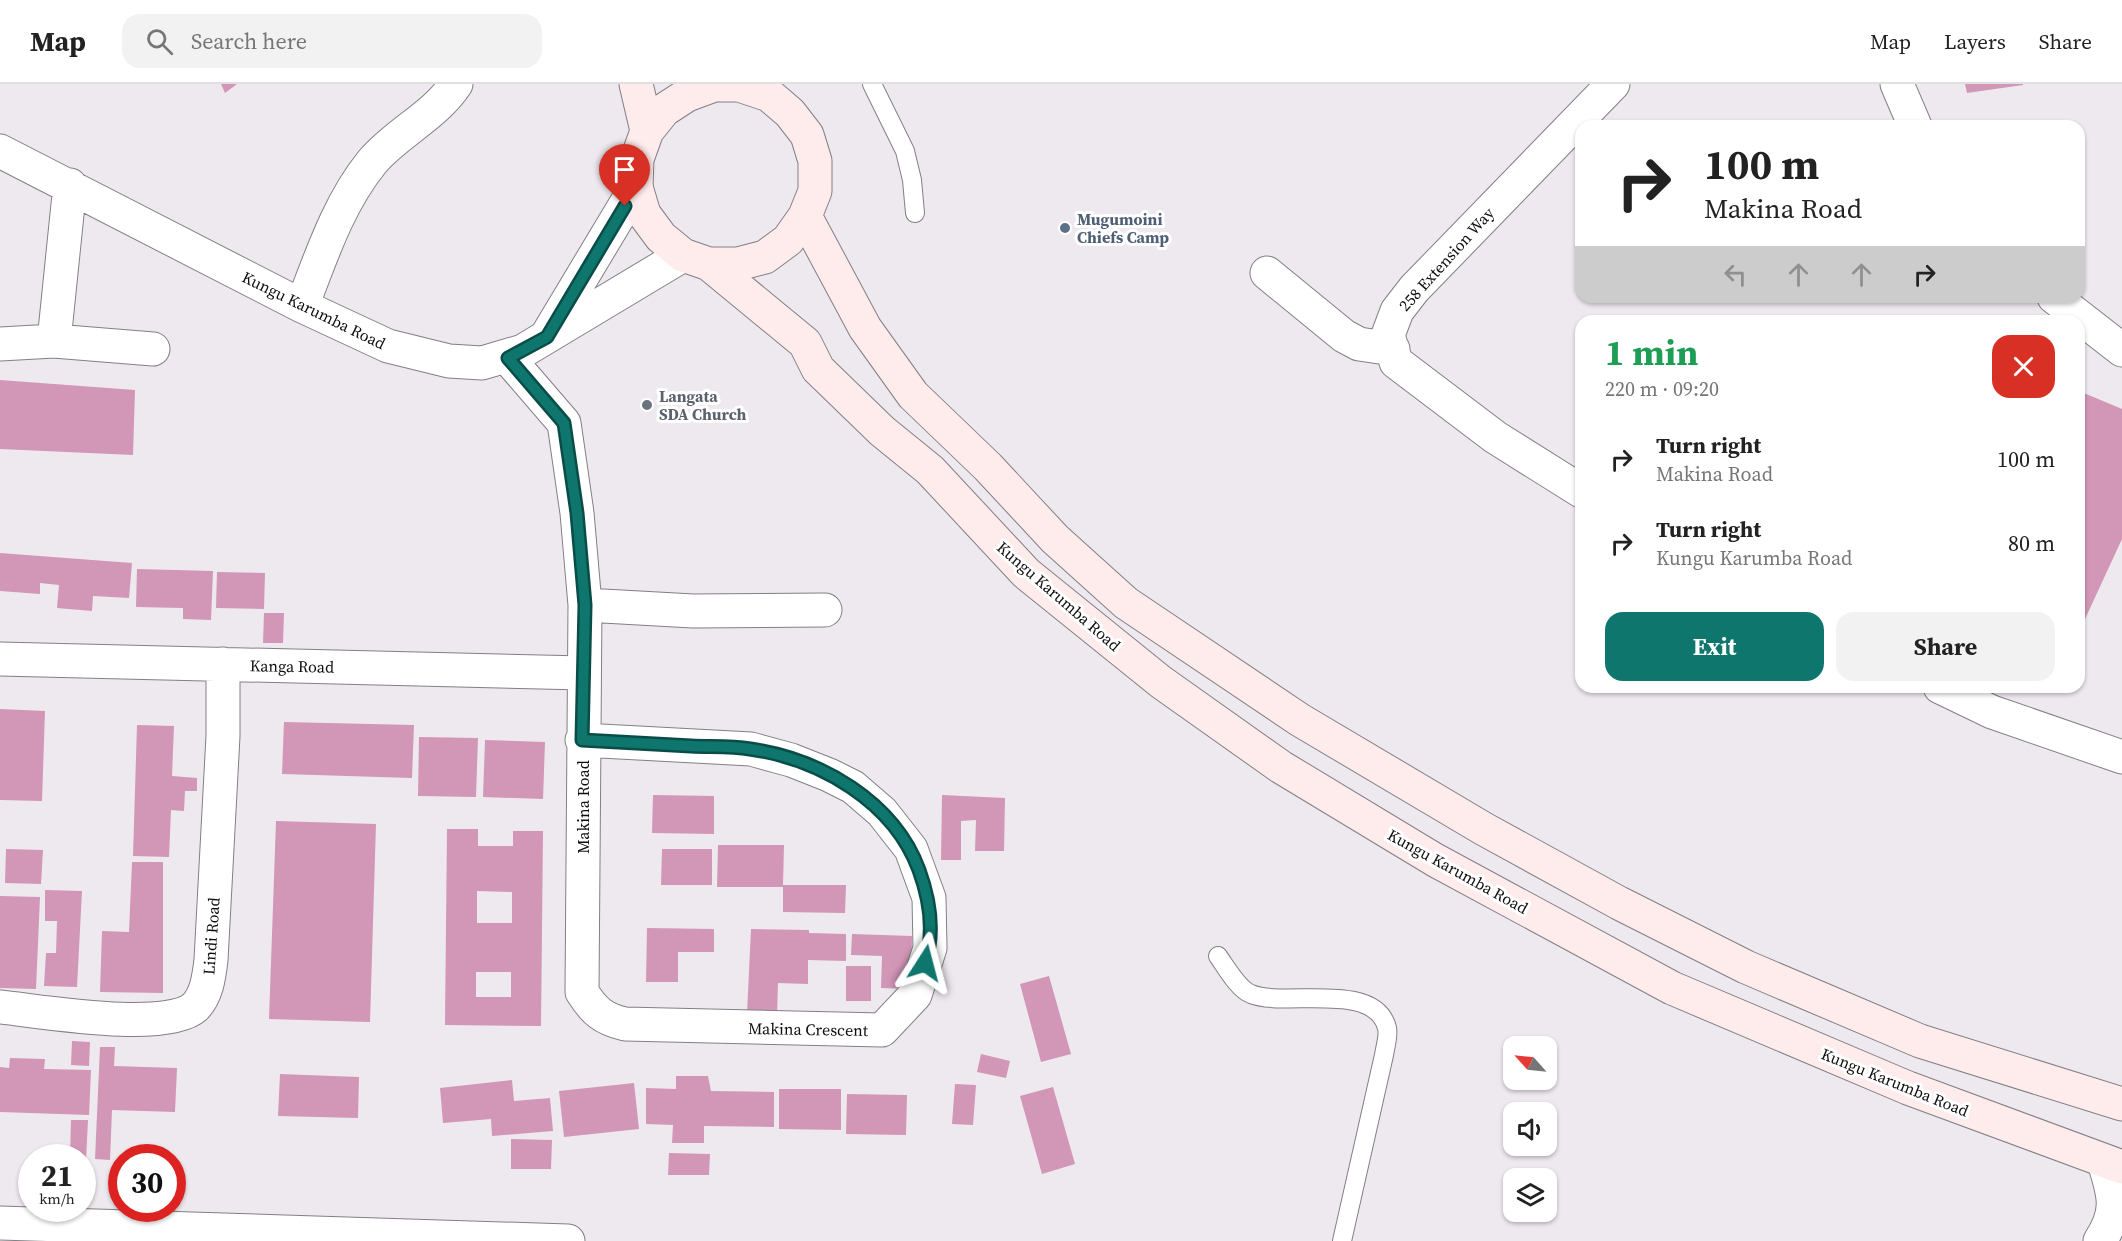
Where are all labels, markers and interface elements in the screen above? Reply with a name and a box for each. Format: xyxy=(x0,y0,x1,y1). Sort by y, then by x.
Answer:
search box xyxy=(122,14,542,68)
text: Map xyxy=(30,22,86,60)
icon: search xyxy=(143,25,176,58)
text: Search here xyxy=(191,26,307,56)
text: Map xyxy=(1870,27,1911,56)
text: Layers xyxy=(1944,27,2006,56)
text: Share xyxy=(2039,27,2092,56)
text: 100 m xyxy=(1704,135,1819,193)
pin xyxy=(599,144,650,206)
icon: right xyxy=(1605,144,1683,222)
icon: arrive xyxy=(608,153,641,186)
text: Makina Road xyxy=(1704,190,1862,227)
street label: 258 Extension Way xyxy=(1393,202,1499,316)
place label: Mugumoini Chiefs Camp xyxy=(1077,208,1169,248)
marker: Mugumoini Chiefs Camp xyxy=(1058,221,1072,235)
icon: left xyxy=(1719,258,1752,291)
icon: ahead xyxy=(1782,258,1815,291)
icon: ahead xyxy=(1845,258,1878,291)
icon: right xyxy=(1908,258,1941,291)
street label: Kungu Karumba Road xyxy=(239,266,389,354)
text: 1 min xyxy=(1605,328,1698,377)
button: close xyxy=(1992,335,2055,398)
text: 220 m · 09:20 xyxy=(1605,375,1719,403)
place label: Langata SDA Church xyxy=(659,385,746,425)
marker: Langata SDA Church xyxy=(640,398,654,412)
text: Turn right xyxy=(1656,430,1761,460)
icon: right xyxy=(1605,443,1638,476)
text: 100 m xyxy=(1997,444,2055,474)
text: Makina Road xyxy=(1656,460,1773,488)
text: Turn right xyxy=(1656,514,1761,544)
icon: right xyxy=(1605,527,1638,560)
text: 80 m xyxy=(2008,528,2055,558)
street label: Kungu Karumba Road xyxy=(992,536,1126,656)
text: Kungu Karumba Road xyxy=(1656,544,1852,572)
button: Exit xyxy=(1605,612,1824,681)
button: Share xyxy=(1836,612,2055,681)
street label: Kanga Road xyxy=(250,654,334,678)
street label: Makina Road xyxy=(572,760,594,854)
street label: Kungu Karumba Road xyxy=(1384,823,1532,919)
street label: Lindi Road xyxy=(197,896,225,976)
position arrow xyxy=(893,931,957,995)
street label: Makina Crescent xyxy=(748,1017,869,1041)
north arrow xyxy=(1503,1036,1557,1090)
map controls xyxy=(1503,1036,1557,1222)
street label: Kungu Karumba Road xyxy=(1818,1042,1972,1122)
button: sound xyxy=(1503,1102,1557,1156)
speed limit sign: 30 xyxy=(108,1144,186,1222)
text: 21 xyxy=(41,1155,73,1196)
button: layers xyxy=(1503,1168,1557,1222)
text: km/h xyxy=(39,1188,75,1209)

